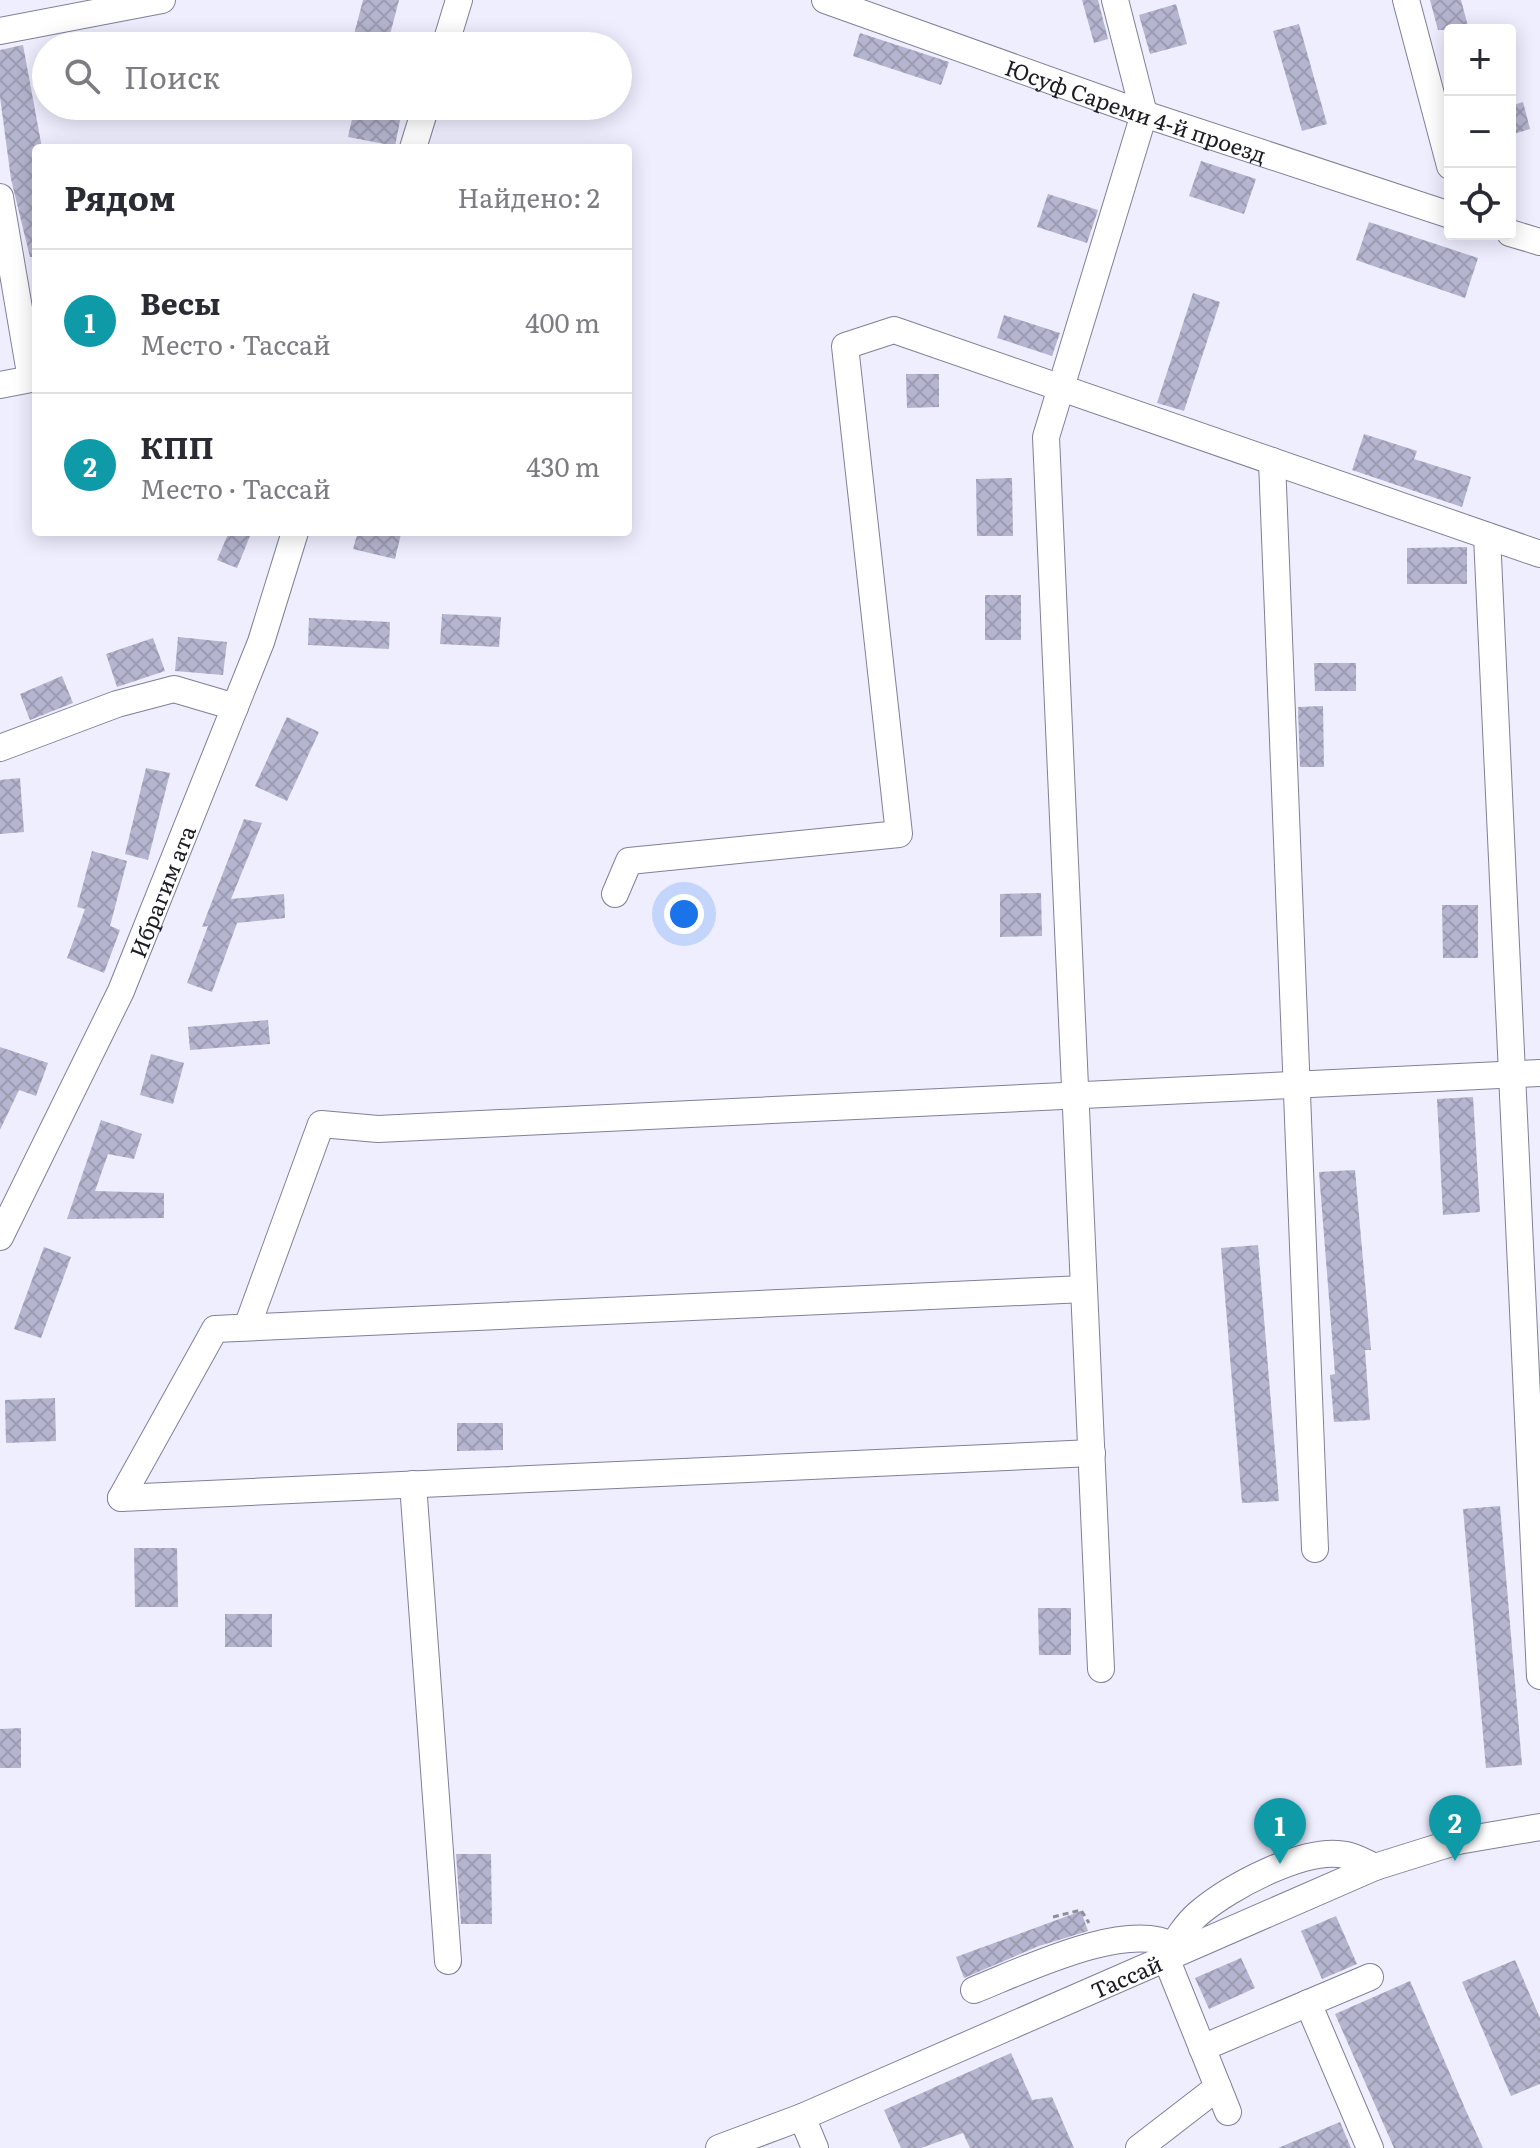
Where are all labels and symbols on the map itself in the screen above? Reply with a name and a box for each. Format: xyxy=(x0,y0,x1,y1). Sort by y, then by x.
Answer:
street label: Юсуф Сареми 4-й проезд xyxy=(1001,49,1271,170)
street label: Ибрагим ата xyxy=(120,820,203,962)
your location xyxy=(664,894,704,934)
pin: 2 xyxy=(1429,1795,1481,1861)
pin: 1 xyxy=(1254,1798,1306,1864)
street label: Тассай xyxy=(1085,1946,1167,2006)

